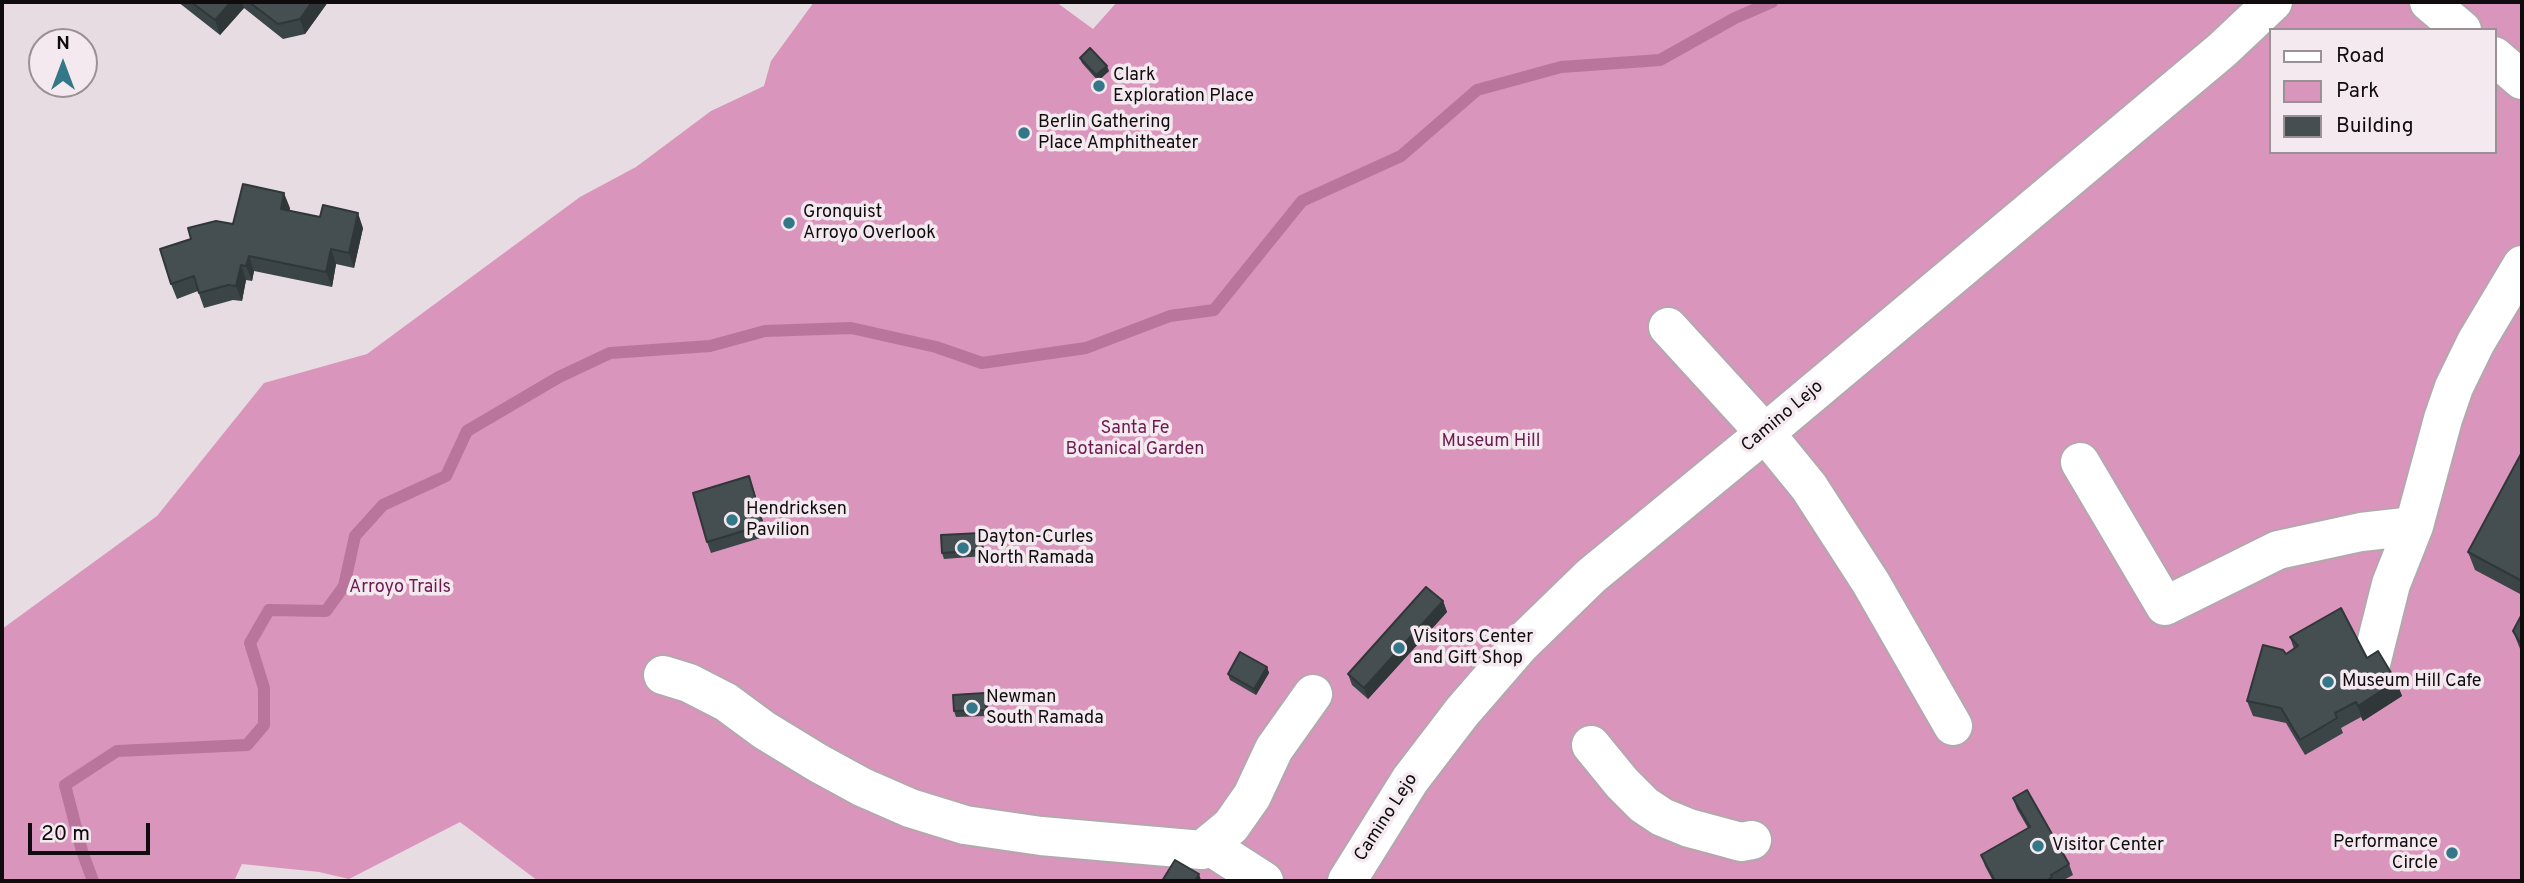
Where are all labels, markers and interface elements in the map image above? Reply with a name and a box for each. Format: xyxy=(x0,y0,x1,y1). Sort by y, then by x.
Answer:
north arrow xyxy=(28,28,98,98)
legend xyxy=(2268,28,2496,154)
text: N xyxy=(56,32,70,56)
text: Road xyxy=(2336,43,2385,70)
place label: Clark Exploration Place xyxy=(1113,65,1254,108)
marker: Clark Exploration Place xyxy=(1091,78,1107,94)
text: Park xyxy=(2336,78,2379,105)
place label: Berlin Gathering Place Amphitheater xyxy=(1038,112,1199,154)
text: Building xyxy=(2336,113,2414,140)
marker: Berlin Gathering Place Amphitheater xyxy=(1016,125,1032,141)
place label: Gronquist Arroyo Overlook xyxy=(803,202,936,244)
marker: Gronquist Arroyo Overlook xyxy=(781,215,797,231)
street label: Camino Lejo xyxy=(1738,377,1828,457)
park label: Santa Fe Botanical Garden xyxy=(1066,418,1204,460)
park label: Museum Hill xyxy=(1442,431,1540,453)
place label: Hendricksen Pavilion xyxy=(746,499,847,542)
marker: Hendricksen Pavilion xyxy=(724,512,740,528)
place label: Dayton-Curles North Ramada xyxy=(977,527,1094,570)
marker: Dayton-Curles North Ramada xyxy=(955,540,971,556)
park label: Arroyo Trails xyxy=(349,577,451,599)
place label: Visitors Center and Gift Shop xyxy=(1413,627,1533,670)
marker: Visitors Center and Gift Shop xyxy=(1391,640,1407,656)
place label: Museum Hill Cafe xyxy=(2342,671,2481,693)
marker: Museum Hill Cafe xyxy=(2320,674,2336,690)
place label: Newman South Ramada xyxy=(986,687,1104,730)
marker: Newman South Ramada xyxy=(964,700,980,716)
street label: Camino Lejo xyxy=(1351,770,1423,866)
scale bar xyxy=(32,810,154,854)
text: 20 m xyxy=(41,821,90,848)
place label: Performance Circle xyxy=(2333,832,2438,874)
place label: Visitor Center xyxy=(2052,835,2164,857)
marker: Visitor Center xyxy=(2030,838,2046,854)
marker: Performance Circle xyxy=(2444,845,2460,861)

